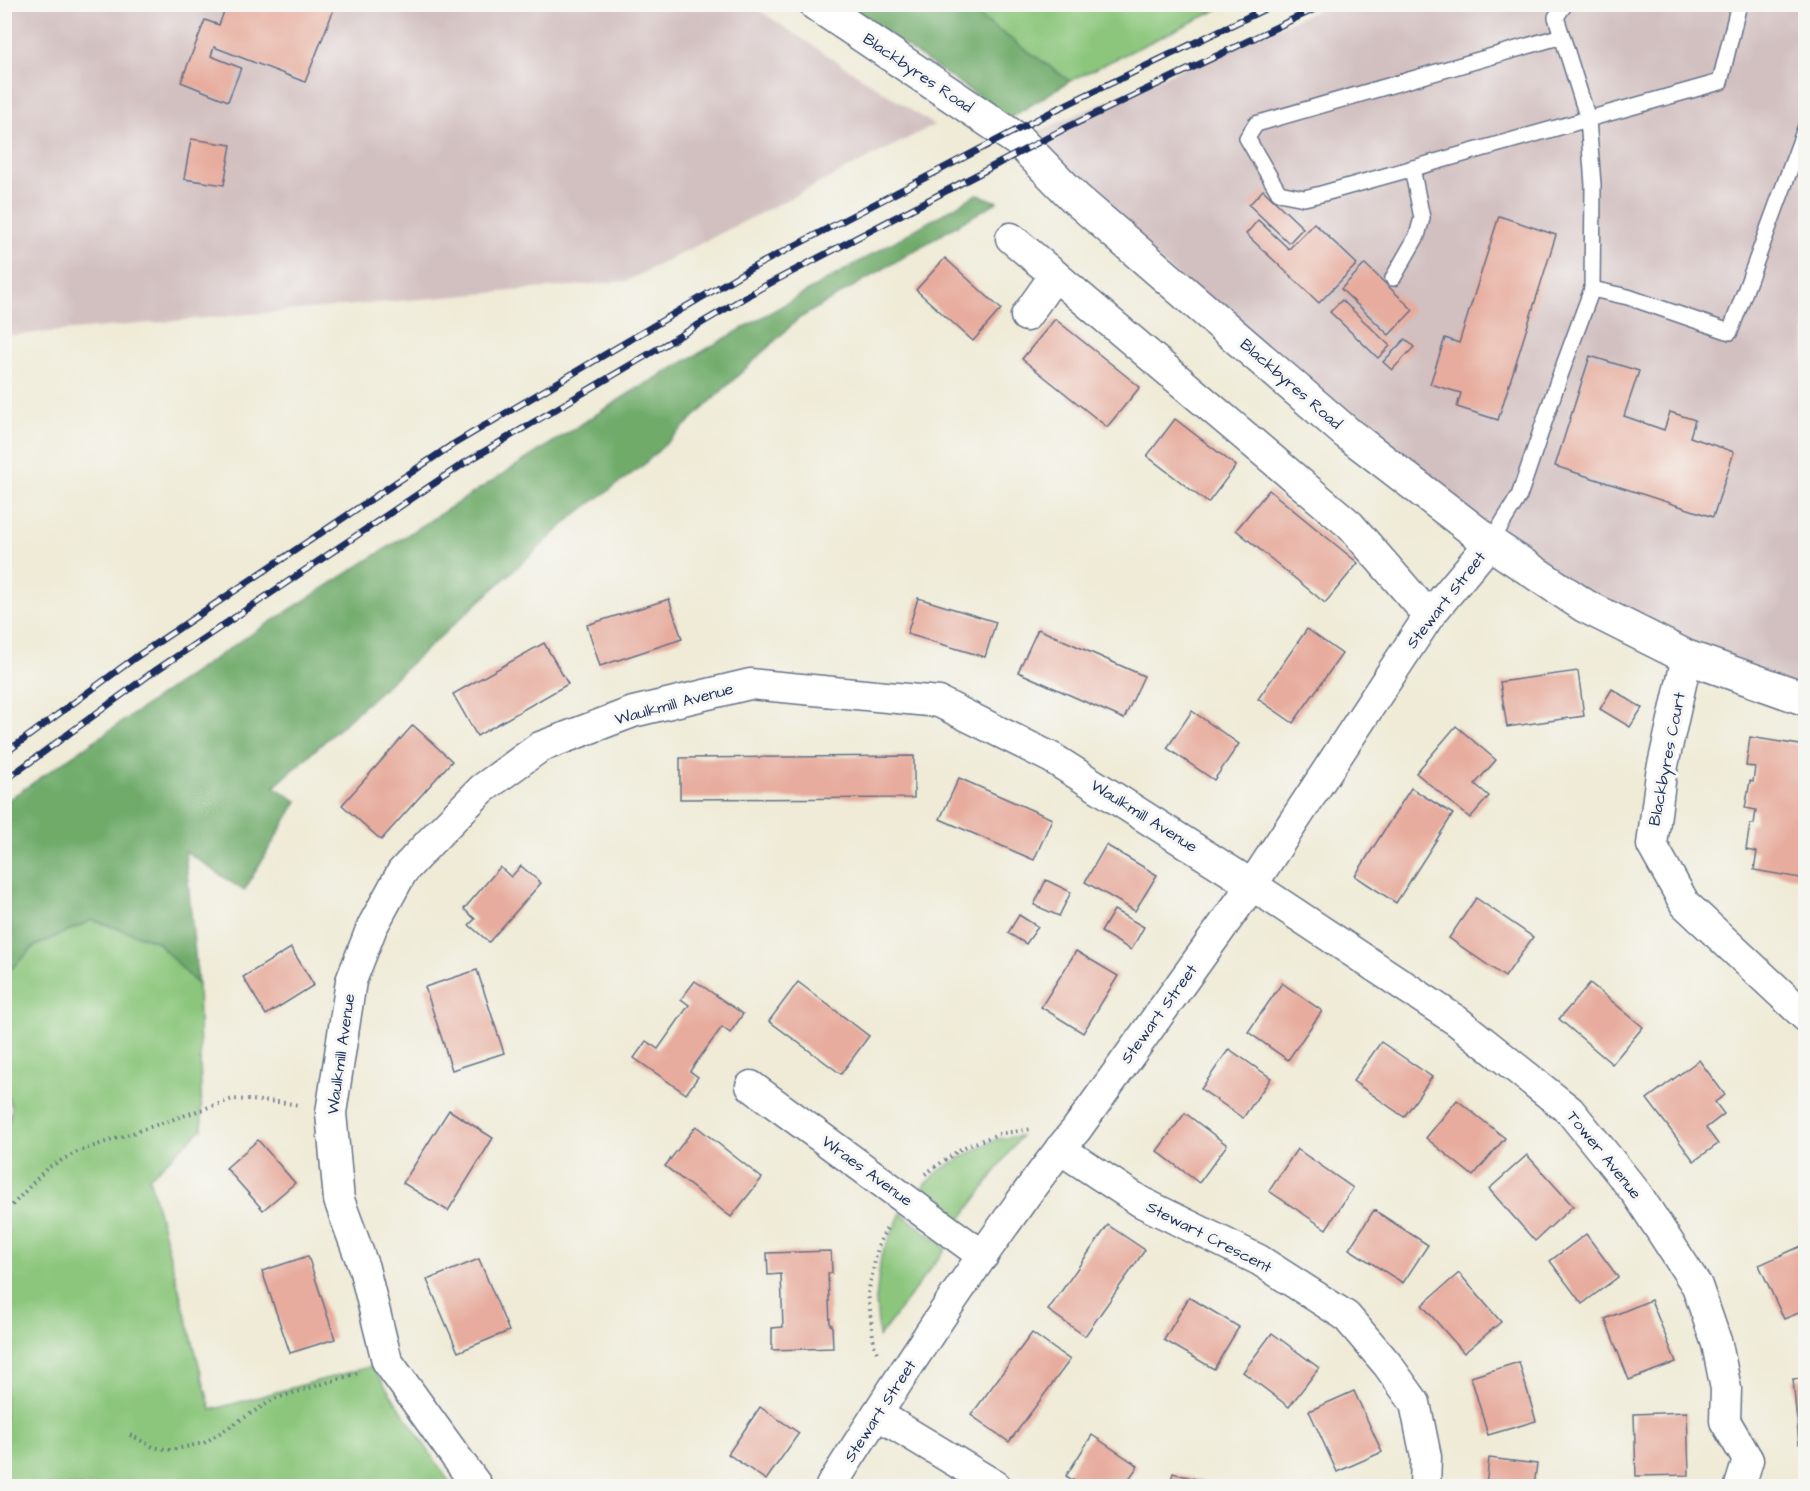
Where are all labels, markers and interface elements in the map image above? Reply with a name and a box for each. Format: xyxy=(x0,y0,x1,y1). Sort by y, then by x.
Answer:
street label: Blackbyres Road xyxy=(858,28,977,119)
street label: Blackbyres Road xyxy=(1235,334,1347,435)
street label: Stewart Street xyxy=(1401,546,1491,653)
street label: Waulkmill Avenue xyxy=(612,678,736,730)
street label: Blackbyres Court xyxy=(1643,690,1692,828)
street label: Waulkmill Avenue xyxy=(1086,774,1202,858)
street label: Stewart Street xyxy=(1116,960,1203,1068)
street label: Waulkmill Avenue xyxy=(322,992,360,1116)
street label: Tower Avenue xyxy=(1562,1106,1647,1204)
street label: Wraes Avenue xyxy=(817,1131,917,1212)
street label: Stewart Crescent xyxy=(1142,1196,1276,1278)
street label: Stewart Street xyxy=(839,1355,922,1466)

